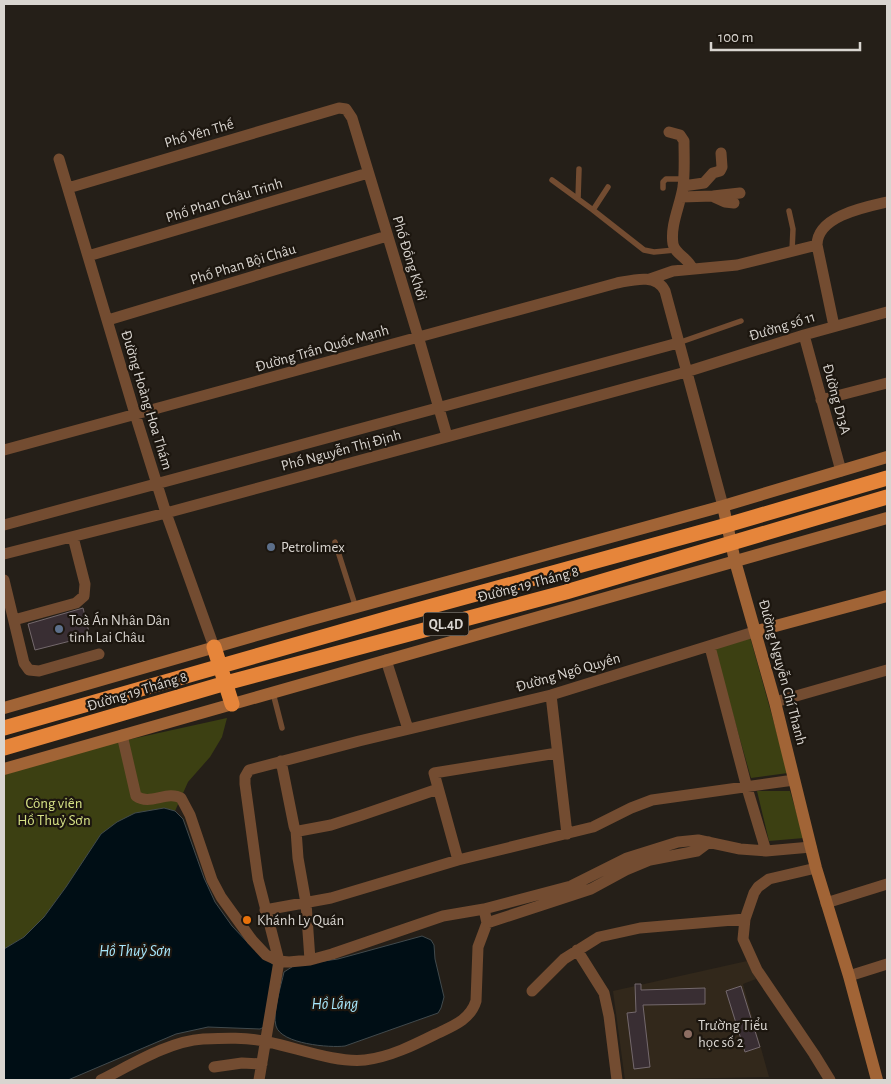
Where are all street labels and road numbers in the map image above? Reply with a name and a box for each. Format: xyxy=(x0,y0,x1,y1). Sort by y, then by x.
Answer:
street label: Phố Yên Thế xyxy=(163,116,236,151)
street label: Phố Phan Châu Trinh xyxy=(164,176,284,225)
street label: Phố Đồng Khởi xyxy=(390,214,430,302)
street label: Phố Phan Bội Châu xyxy=(189,241,298,288)
street label: Đường số 11 xyxy=(747,309,817,344)
street label: Đường Trần Quốc Mạnh xyxy=(254,322,390,375)
street label: Đường Hoàng Hoa Thám xyxy=(118,329,175,472)
street label: Đường D13A xyxy=(820,362,853,436)
street label: Phố Nguyễn Thị Định xyxy=(279,426,403,474)
street label: Đường 19 Tháng 8 xyxy=(476,564,580,605)
street label: Đường Nguyễn Chí Thanh xyxy=(756,598,810,746)
road number: QL.4D xyxy=(424,612,468,636)
street label: Đường Ngô Quyền xyxy=(514,650,622,695)
street label: Đường 19 Tháng 8 xyxy=(85,669,189,714)

